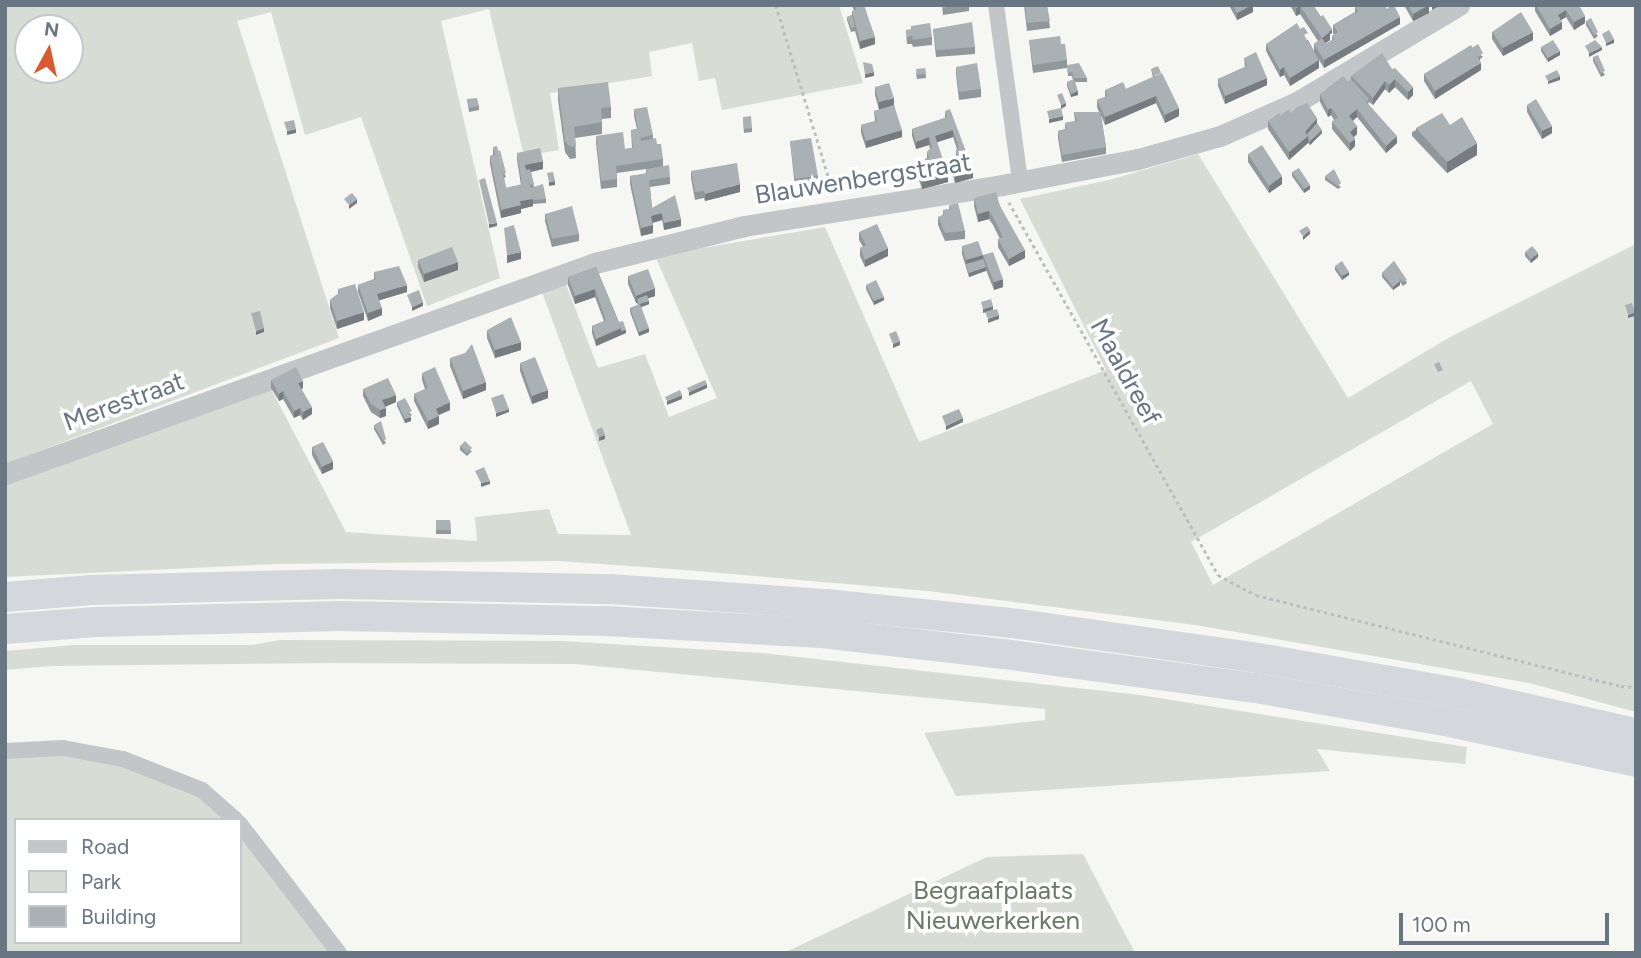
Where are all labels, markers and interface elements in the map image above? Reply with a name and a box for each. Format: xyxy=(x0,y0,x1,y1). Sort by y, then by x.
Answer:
north arrow xyxy=(14,14,84,84)
text: N xyxy=(43,17,61,42)
street label: Blauwenbergstraat xyxy=(753,146,973,212)
street label: Maaldreef xyxy=(1083,314,1167,430)
street label: Merestraat xyxy=(59,366,189,438)
legend xyxy=(14,818,242,944)
text: Road xyxy=(81,834,129,859)
text: Park xyxy=(81,869,121,894)
park label: Begraafplaats Nieuwerkerken xyxy=(906,875,1080,936)
scale bar xyxy=(1403,898,1613,942)
text: Building xyxy=(81,904,156,929)
text: 100 m xyxy=(1412,912,1471,937)

